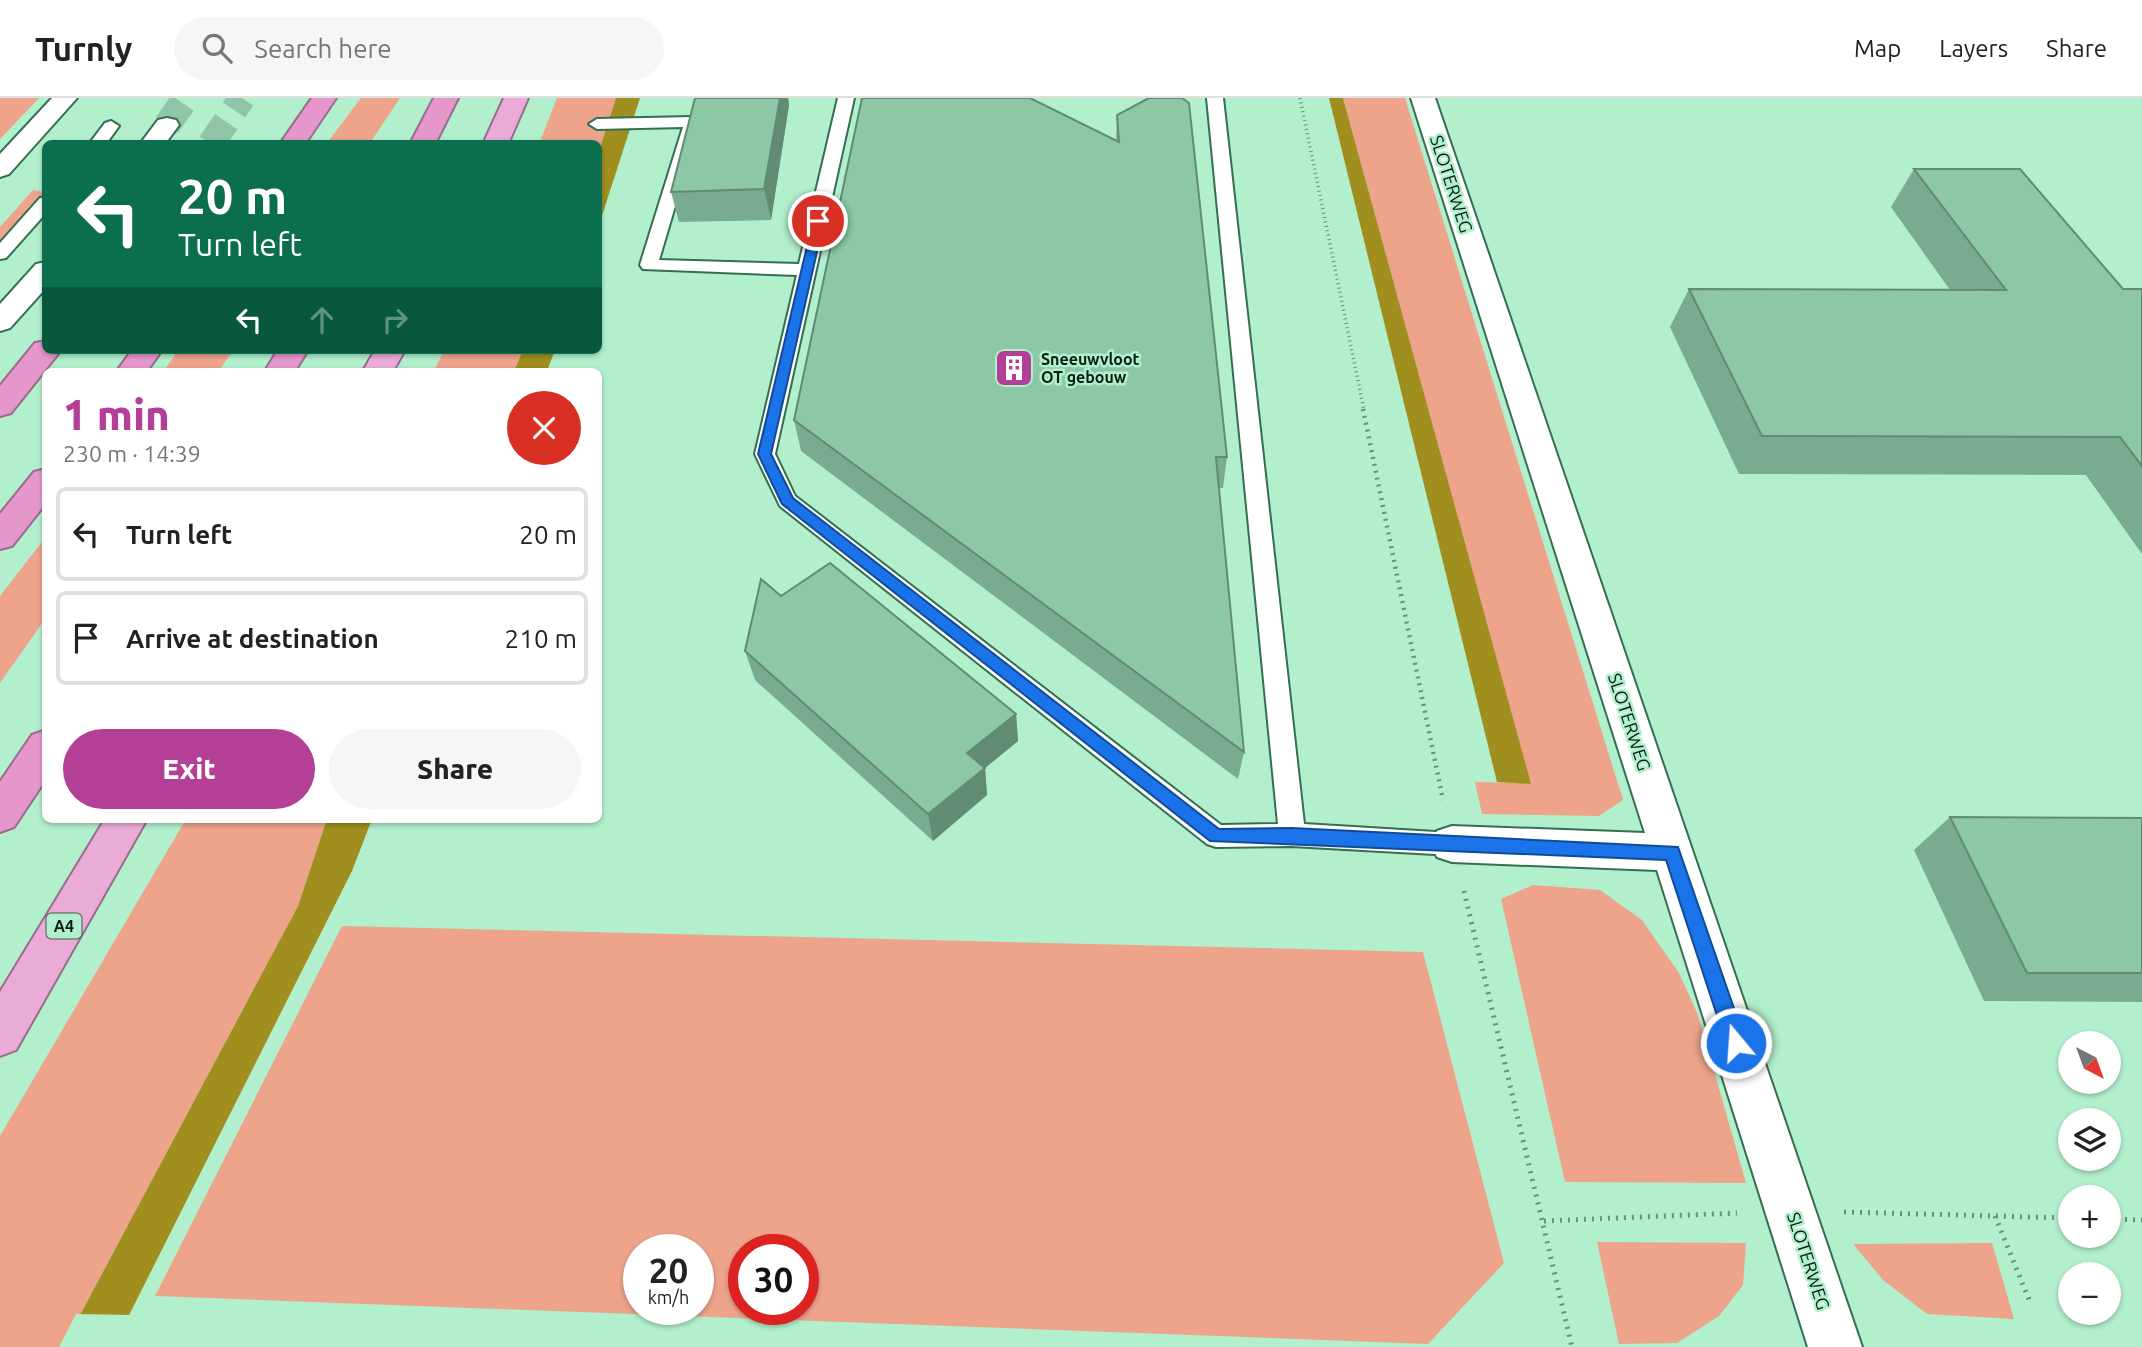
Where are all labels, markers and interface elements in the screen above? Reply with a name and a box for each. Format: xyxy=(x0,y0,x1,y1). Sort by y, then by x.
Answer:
search box xyxy=(174,17,664,80)
icon: search xyxy=(198,29,236,67)
text: Turnly xyxy=(35,30,132,67)
text: Search here xyxy=(254,34,392,63)
text: Map xyxy=(1854,35,1901,62)
text: Layers xyxy=(1939,35,2008,62)
text: Share xyxy=(2046,35,2107,62)
street label: SLOTERWEG xyxy=(1427,132,1477,235)
icon: left xyxy=(63,168,154,259)
text: 20 m xyxy=(178,168,287,223)
pin xyxy=(788,191,848,251)
icon: arrive xyxy=(799,202,837,240)
text: Turn left xyxy=(178,226,302,262)
icon: left xyxy=(230,301,268,339)
icon: ahead xyxy=(303,301,341,339)
icon: right xyxy=(376,301,414,339)
building icon: Sneeuwvloot OT gebouw xyxy=(993,347,1035,389)
place label: Sneeuwvloot OT gebouw xyxy=(1041,350,1140,386)
text: 1 min xyxy=(63,391,170,438)
button: close xyxy=(507,391,581,465)
text: 230 m · 14:39 xyxy=(63,441,201,466)
icon: left xyxy=(67,515,105,553)
text: Turn left xyxy=(126,520,232,549)
text: 20 m xyxy=(519,520,577,549)
icon: arrive xyxy=(67,619,105,657)
text: Arrive at destination xyxy=(126,624,379,653)
text: 210 m xyxy=(505,624,577,653)
street label: SLOTERWEG xyxy=(1605,670,1655,773)
button: Exit xyxy=(63,729,315,809)
button: Share xyxy=(329,729,581,809)
road number: A4 xyxy=(46,914,82,939)
position arrow xyxy=(1699,1006,1773,1080)
north arrow xyxy=(2058,1031,2121,1094)
map controls xyxy=(2058,1031,2121,1325)
button: layers xyxy=(2058,1108,2121,1171)
button: + xyxy=(2058,1185,2121,1248)
street label: SLOTERWEG xyxy=(1784,1209,1834,1312)
speed limit sign: 30 xyxy=(728,1234,819,1325)
text: 20 xyxy=(649,1250,688,1290)
button: − xyxy=(2058,1262,2121,1325)
text: km/h xyxy=(648,1287,689,1307)

